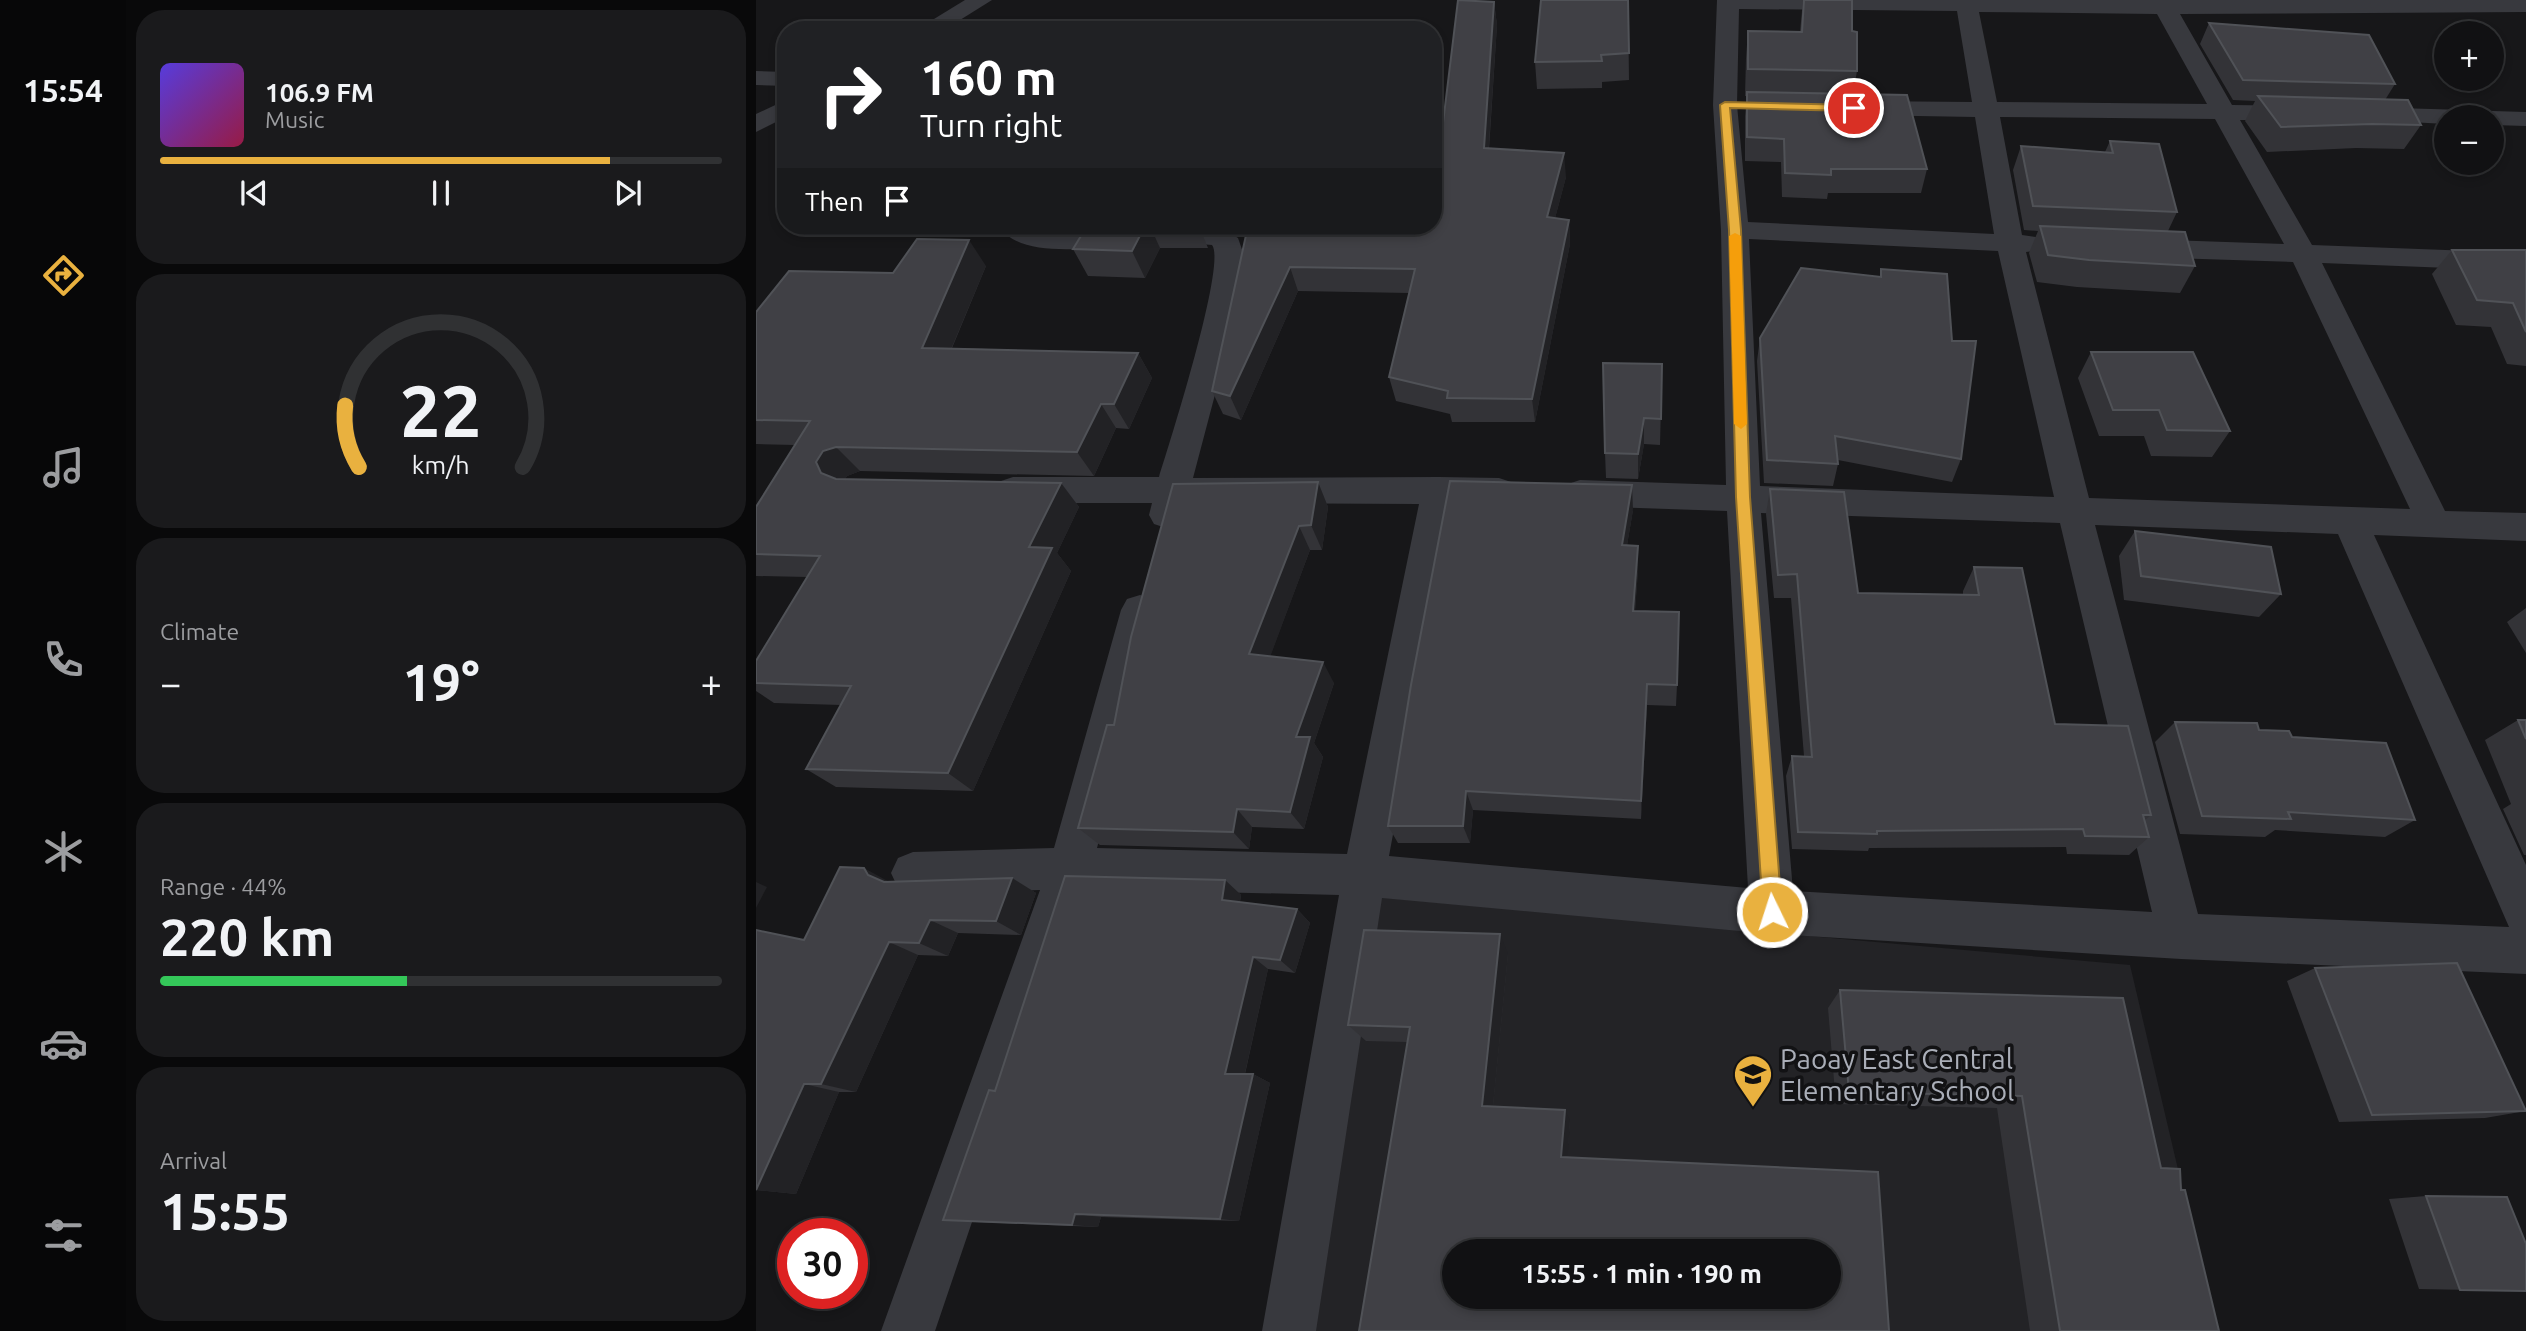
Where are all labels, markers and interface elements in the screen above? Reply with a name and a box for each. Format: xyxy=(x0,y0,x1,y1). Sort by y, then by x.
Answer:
map controls xyxy=(2434,21,2504,175)
button: + xyxy=(2434,21,2504,91)
icon: right xyxy=(805,49,896,140)
text: 160 m xyxy=(920,49,1057,104)
text: 15:54 xyxy=(23,72,103,108)
text: 106.9 FM xyxy=(265,78,374,107)
pin xyxy=(1824,78,1884,138)
icon: arrive xyxy=(1835,89,1873,127)
button: − xyxy=(2434,105,2504,175)
text: Music xyxy=(265,107,324,132)
text: Turn right xyxy=(920,107,1062,143)
icon: previous xyxy=(235,174,273,212)
icon: pause xyxy=(422,174,460,212)
icon: next xyxy=(609,174,647,212)
icon: arrive xyxy=(878,182,916,220)
text: Then xyxy=(805,187,864,216)
icon: directions xyxy=(39,251,88,300)
text: 22 xyxy=(400,370,482,452)
icon: music xyxy=(39,443,88,492)
text: km/h xyxy=(412,451,470,479)
text: Climate xyxy=(160,619,239,644)
icon: phone xyxy=(39,635,88,684)
text: 19° xyxy=(402,653,480,711)
text: − xyxy=(160,662,181,704)
text: + xyxy=(701,662,722,704)
icon: climate xyxy=(39,827,88,876)
text: Range · 44% xyxy=(160,874,287,899)
position arrow xyxy=(1735,875,1809,949)
text: 220 km xyxy=(160,908,334,966)
icon: car xyxy=(39,1019,88,1068)
place label: Paoay East Central Elementary School xyxy=(1780,1043,2014,1106)
school or university icon: Paoay East Central Elementary School xyxy=(1732,1053,1774,1108)
text: Arrival xyxy=(160,1148,227,1173)
text: 15:55 xyxy=(160,1182,290,1240)
icon: filters xyxy=(39,1211,88,1260)
speed limit sign: 30 xyxy=(777,1218,868,1309)
text: 15:55 · 1 min · 190 m xyxy=(1521,1259,1762,1288)

